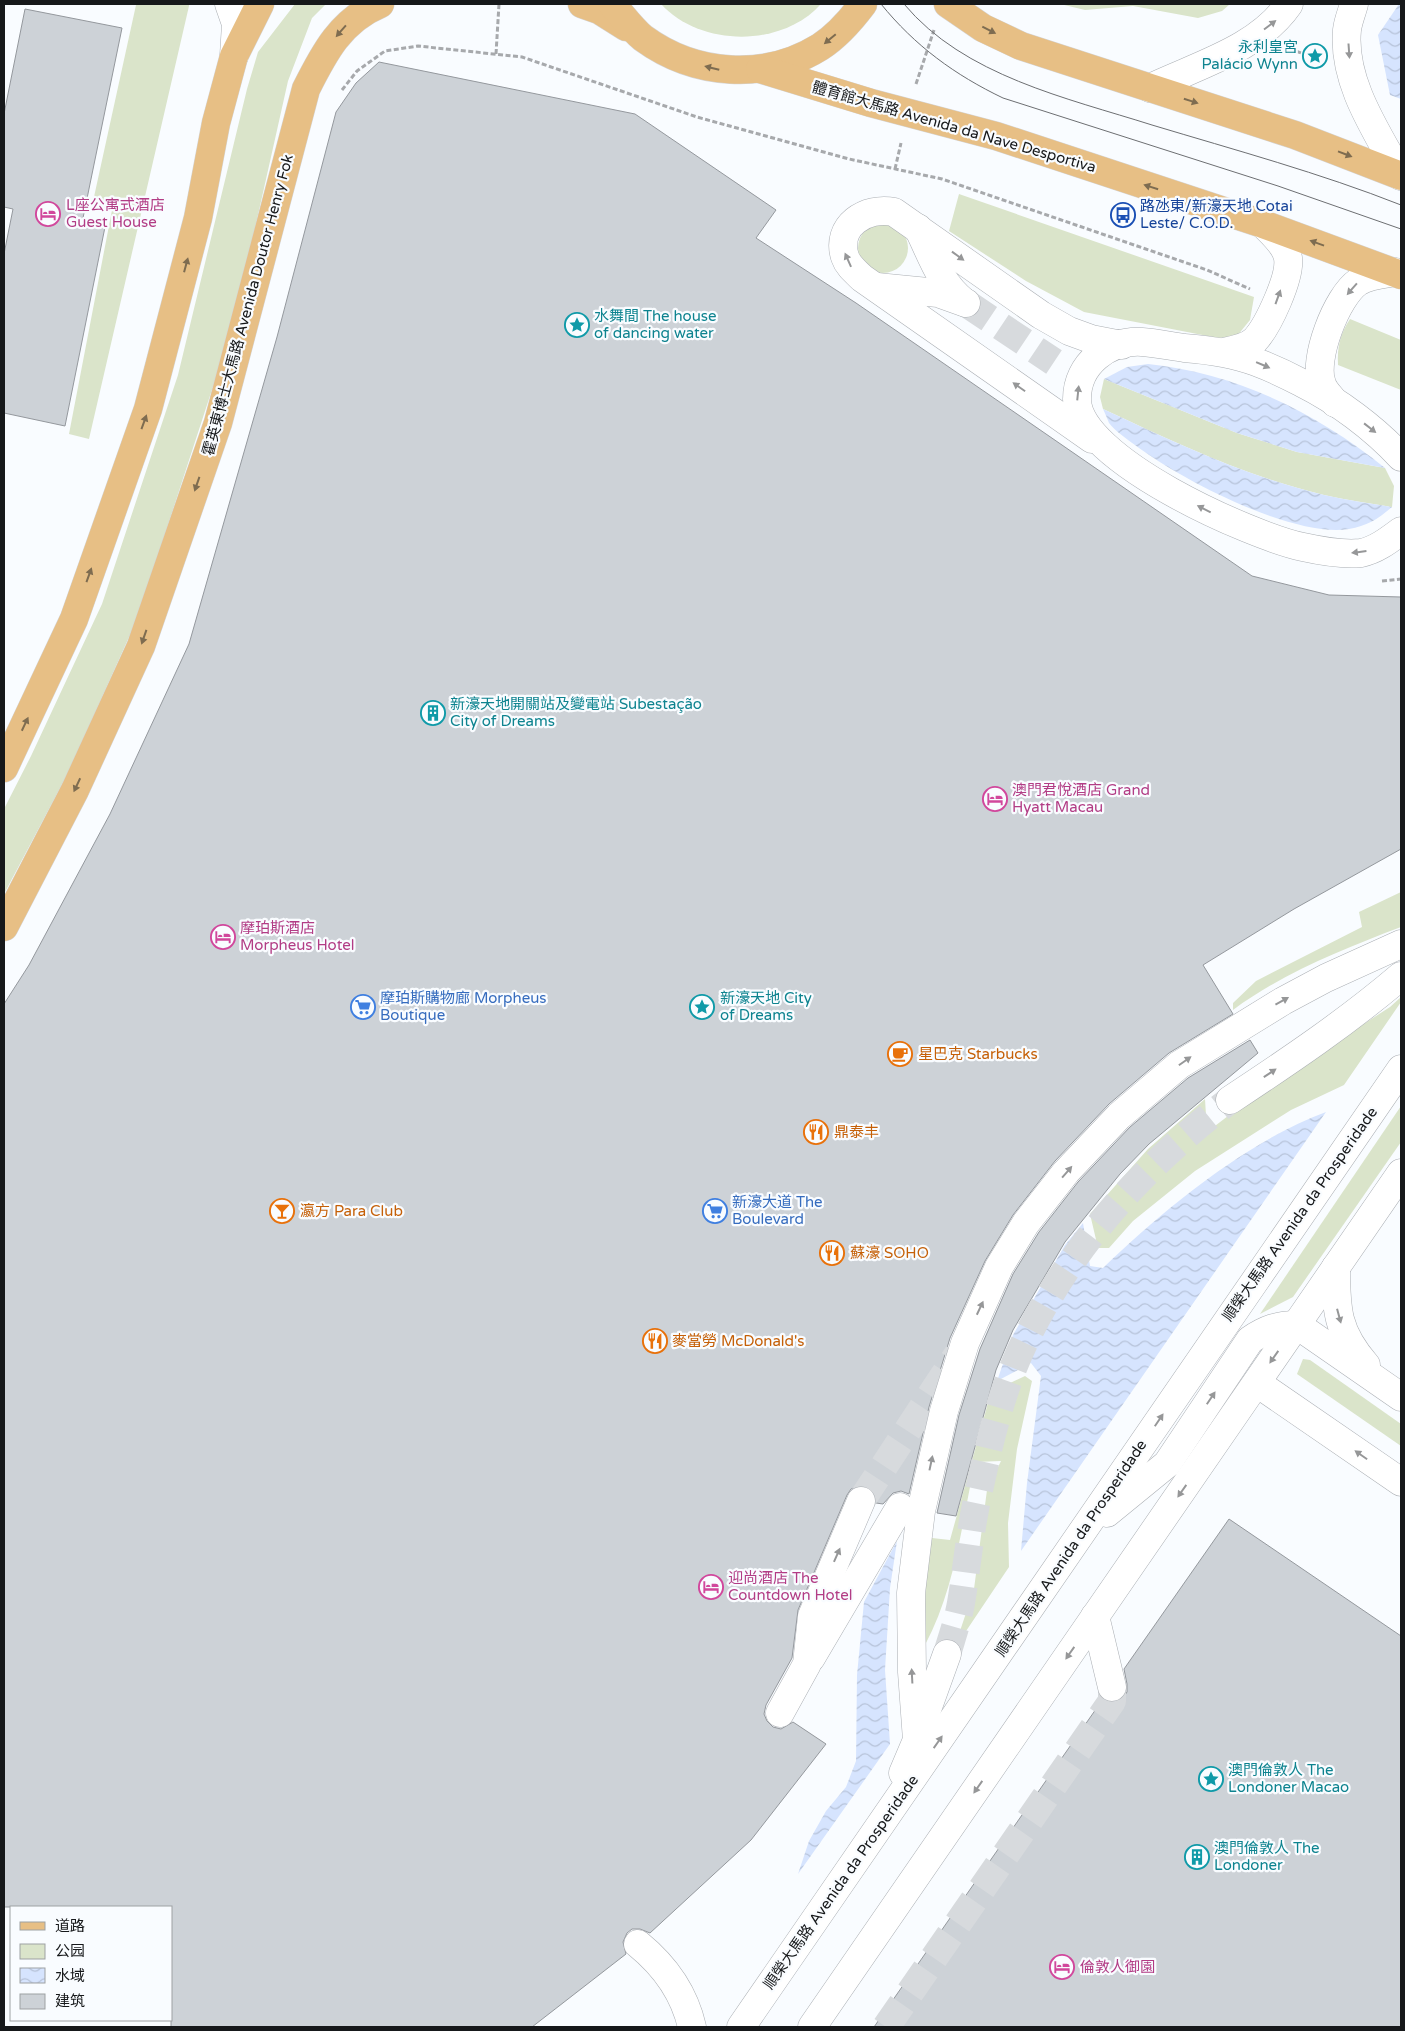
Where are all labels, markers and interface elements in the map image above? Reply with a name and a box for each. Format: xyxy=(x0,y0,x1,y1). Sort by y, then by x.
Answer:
one-way arrow xyxy=(1263,20,1277,30)
one-way arrow xyxy=(335,25,347,37)
one-way arrow xyxy=(981,26,996,34)
one-way arrow xyxy=(824,33,837,44)
place label: 永利皇宮 Palácio Wynn xyxy=(1202,38,1298,73)
place icon: 永利皇宮 Palácio Wynn xyxy=(1302,43,1328,69)
one-way arrow xyxy=(1345,44,1353,60)
one-way arrow xyxy=(704,64,719,72)
street label: 體育館大馬路 Avenida da Nave Desportiva xyxy=(810,78,1098,176)
one-way arrow xyxy=(1184,98,1199,105)
one-way arrow xyxy=(1338,150,1353,158)
street label: 霍英東博士大馬路 Avenida Doutor Henry Fok xyxy=(199,152,297,458)
one-way arrow xyxy=(1143,182,1158,190)
place label: L座公寓式酒店 Guest House xyxy=(66,196,165,231)
place label: 路氹東/新濠天地 Cotai Leste/ C.O.D. xyxy=(1140,197,1293,232)
hotel icon: L座公寓式酒店 Guest House xyxy=(35,201,61,227)
bus stop icon: 路氹東/新濠天地 Cotai Leste/ C.O.D. xyxy=(1110,202,1136,228)
one-way arrow xyxy=(1309,239,1324,247)
one-way arrow xyxy=(951,251,965,261)
one-way arrow xyxy=(843,252,852,267)
one-way arrow xyxy=(182,258,190,273)
one-way arrow xyxy=(1346,282,1357,295)
one-way arrow xyxy=(1274,289,1282,304)
place label: 水舞間 The house of dancing water xyxy=(594,307,717,342)
place icon: 水舞間 The house of dancing water xyxy=(564,312,590,338)
one-way arrow xyxy=(1256,361,1271,369)
one-way arrow xyxy=(1012,382,1026,392)
one-way arrow xyxy=(1074,385,1082,401)
one-way arrow xyxy=(140,414,148,429)
one-way arrow xyxy=(1363,423,1376,434)
one-way arrow xyxy=(193,477,201,492)
one-way arrow xyxy=(1197,505,1211,513)
one-way arrow xyxy=(1350,548,1366,556)
one-way arrow xyxy=(85,567,93,582)
one-way arrow xyxy=(140,630,147,645)
place label: 新濠天地開關站及變電站 Subestação City of Dreams xyxy=(450,695,702,730)
building icon: 新濠天地開關站及變電站 Subestação City of Dreams xyxy=(420,700,446,726)
one-way arrow xyxy=(21,717,29,731)
one-way arrow xyxy=(72,778,80,792)
place label: 澳門君悅酒店 Grand Hyatt Macau xyxy=(1012,781,1150,816)
hotel icon: 澳門君悅酒店 Grand Hyatt Macau xyxy=(982,786,1008,812)
place label: 摩珀斯酒店 Morpheus Hotel xyxy=(240,919,355,954)
hotel icon: 摩珀斯酒店 Morpheus Hotel xyxy=(210,924,236,950)
place label: 摩珀斯購物廊 Morpheus Boutique xyxy=(380,989,546,1024)
place label: 新濠天地 City of Dreams xyxy=(720,989,812,1024)
supermarket icon: 摩珀斯購物廊 Morpheus Boutique xyxy=(350,994,376,1020)
place icon: 新濠天地 City of Dreams xyxy=(689,994,715,1020)
one-way arrow xyxy=(1275,997,1290,1005)
cafe icon: 星巴克 Starbucks xyxy=(887,1041,913,1067)
place label: 星巴克 Starbucks xyxy=(918,1045,1038,1063)
one-way arrow xyxy=(1178,1056,1192,1066)
one-way arrow xyxy=(1264,1068,1277,1078)
street label: 順榮大馬路 Avenida da Prosperidade xyxy=(1219,1103,1381,1325)
restaurant icon: 鼎泰丰 xyxy=(803,1119,829,1145)
place label: 鼎泰丰 xyxy=(834,1123,879,1141)
one-way arrow xyxy=(1061,1165,1072,1178)
place label: 新濠大道 The Boulevard xyxy=(732,1193,823,1228)
bar icon: 瀛方 Para Club xyxy=(269,1198,295,1224)
supermarket icon: 新濠大道 The Boulevard xyxy=(702,1198,728,1224)
place label: 瀛方 Para Club xyxy=(300,1202,403,1220)
restaurant icon: 蘇濠 SOHO xyxy=(819,1240,845,1266)
place label: 蘇濠 SOHO xyxy=(850,1244,929,1262)
one-way arrow xyxy=(976,1301,984,1315)
one-way arrow xyxy=(1336,1308,1344,1323)
restaurant icon: 麥當勞 McDonald's xyxy=(642,1328,668,1354)
place label: 麥當勞 McDonald's xyxy=(672,1332,805,1350)
one-way arrow xyxy=(1270,1350,1279,1364)
one-way arrow xyxy=(1206,1391,1216,1405)
one-way arrow xyxy=(1154,1413,1164,1427)
street label: 順榮大馬路 Avenida da Prosperidade xyxy=(992,1436,1150,1660)
one-way arrow xyxy=(1354,1450,1368,1459)
one-way arrow xyxy=(928,1455,936,1471)
one-way arrow xyxy=(1177,1484,1187,1497)
one-way arrow xyxy=(834,1548,842,1562)
place label: 迎尚酒店 The Countdown Hotel xyxy=(728,1569,852,1604)
hotel icon: 迎尚酒店 The Countdown Hotel xyxy=(698,1574,724,1600)
one-way arrow xyxy=(1065,1646,1075,1660)
one-way arrow xyxy=(908,1668,916,1684)
one-way arrow xyxy=(933,1735,943,1749)
place label: 澳門倫敦人 The Londoner Macao xyxy=(1228,1761,1349,1796)
place icon: 澳門倫敦人 The Londoner Macao xyxy=(1198,1766,1224,1792)
street label: 順榮大馬路 Avenida da Prosperidade xyxy=(760,1771,922,1993)
one-way arrow xyxy=(973,1780,983,1794)
place label: 澳門倫敦人 The Londoner xyxy=(1214,1839,1320,1874)
building icon: 澳門倫敦人 The Londoner xyxy=(1184,1844,1210,1870)
legend xyxy=(10,1906,172,2021)
text: 道路 xyxy=(55,1917,85,1935)
text: 公园 xyxy=(55,1942,85,1960)
hotel icon: 倫敦人御園 xyxy=(1049,1954,1075,1980)
place label: 倫敦人御園 xyxy=(1080,1958,1155,1976)
text: 水域 xyxy=(55,1967,85,1985)
text: 建筑 xyxy=(55,1992,85,2010)

